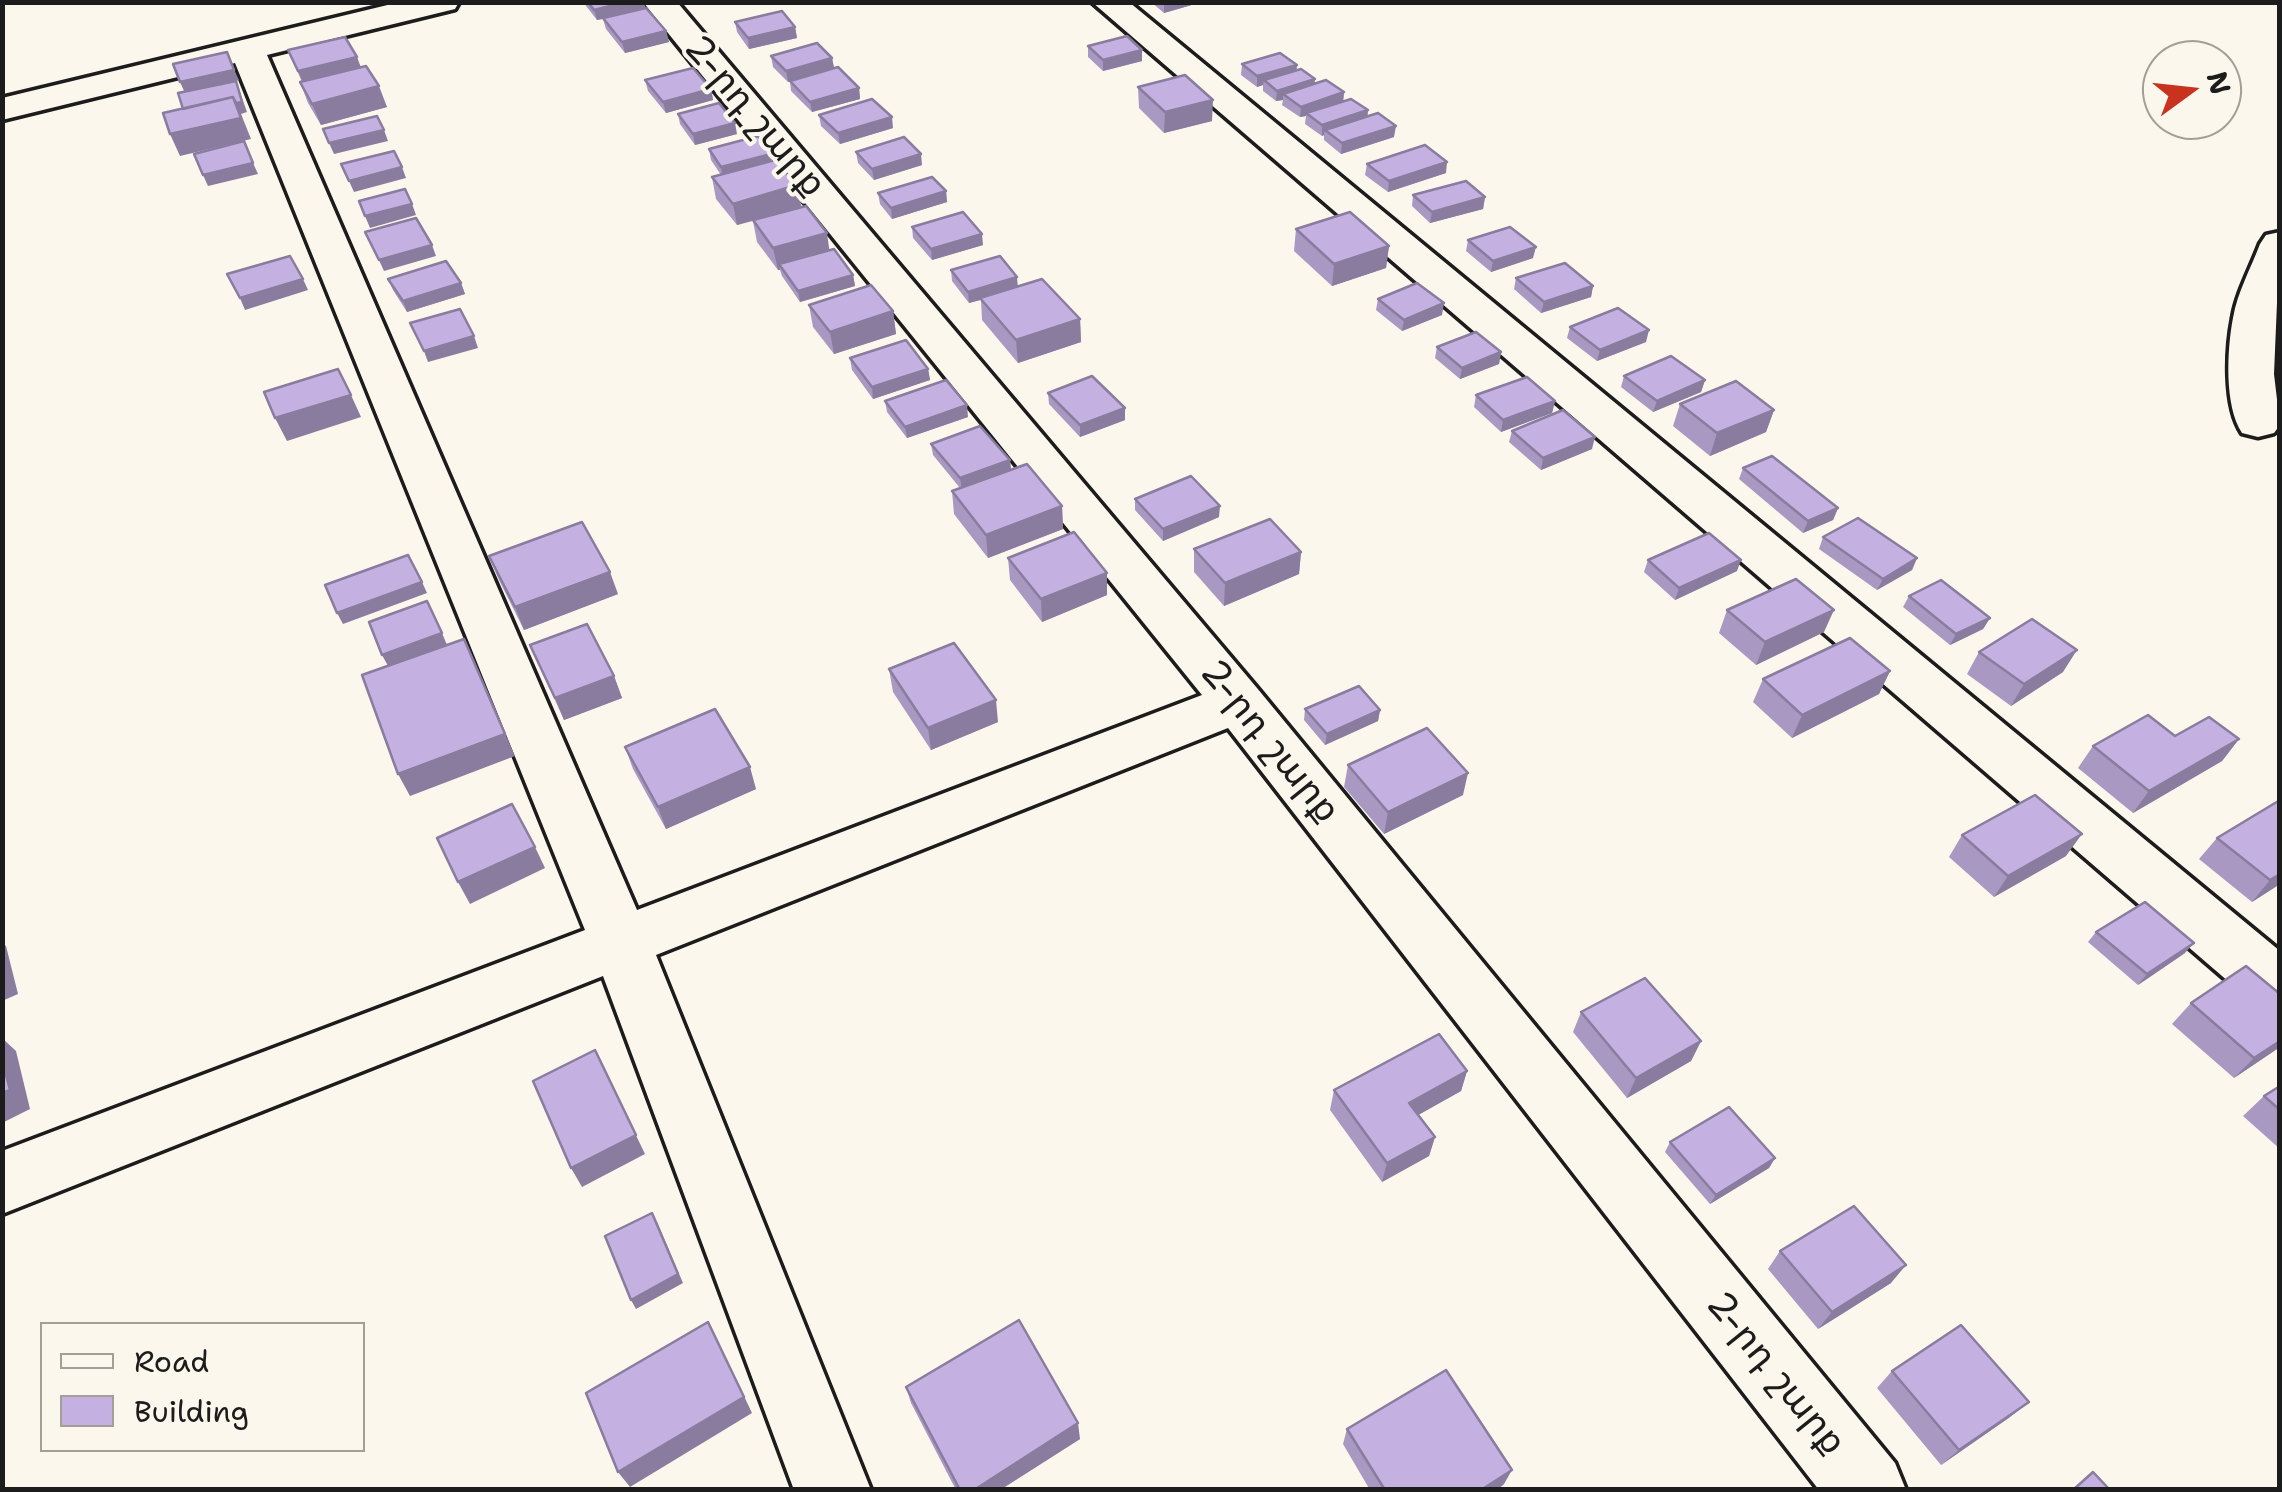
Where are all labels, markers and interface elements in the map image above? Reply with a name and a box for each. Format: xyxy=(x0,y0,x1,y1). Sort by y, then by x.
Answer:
street label: 2-րդ շարք xyxy=(673,27,835,207)
north arrow xyxy=(2142,40,2242,140)
text: N xyxy=(2198,67,2240,98)
street label: 2-րդ շարք xyxy=(1189,651,1349,833)
street label: 2-րդ շարք xyxy=(1695,1283,1855,1465)
legend xyxy=(40,1322,365,1452)
text: Road xyxy=(134,1341,209,1382)
text: Building xyxy=(134,1391,249,1432)

